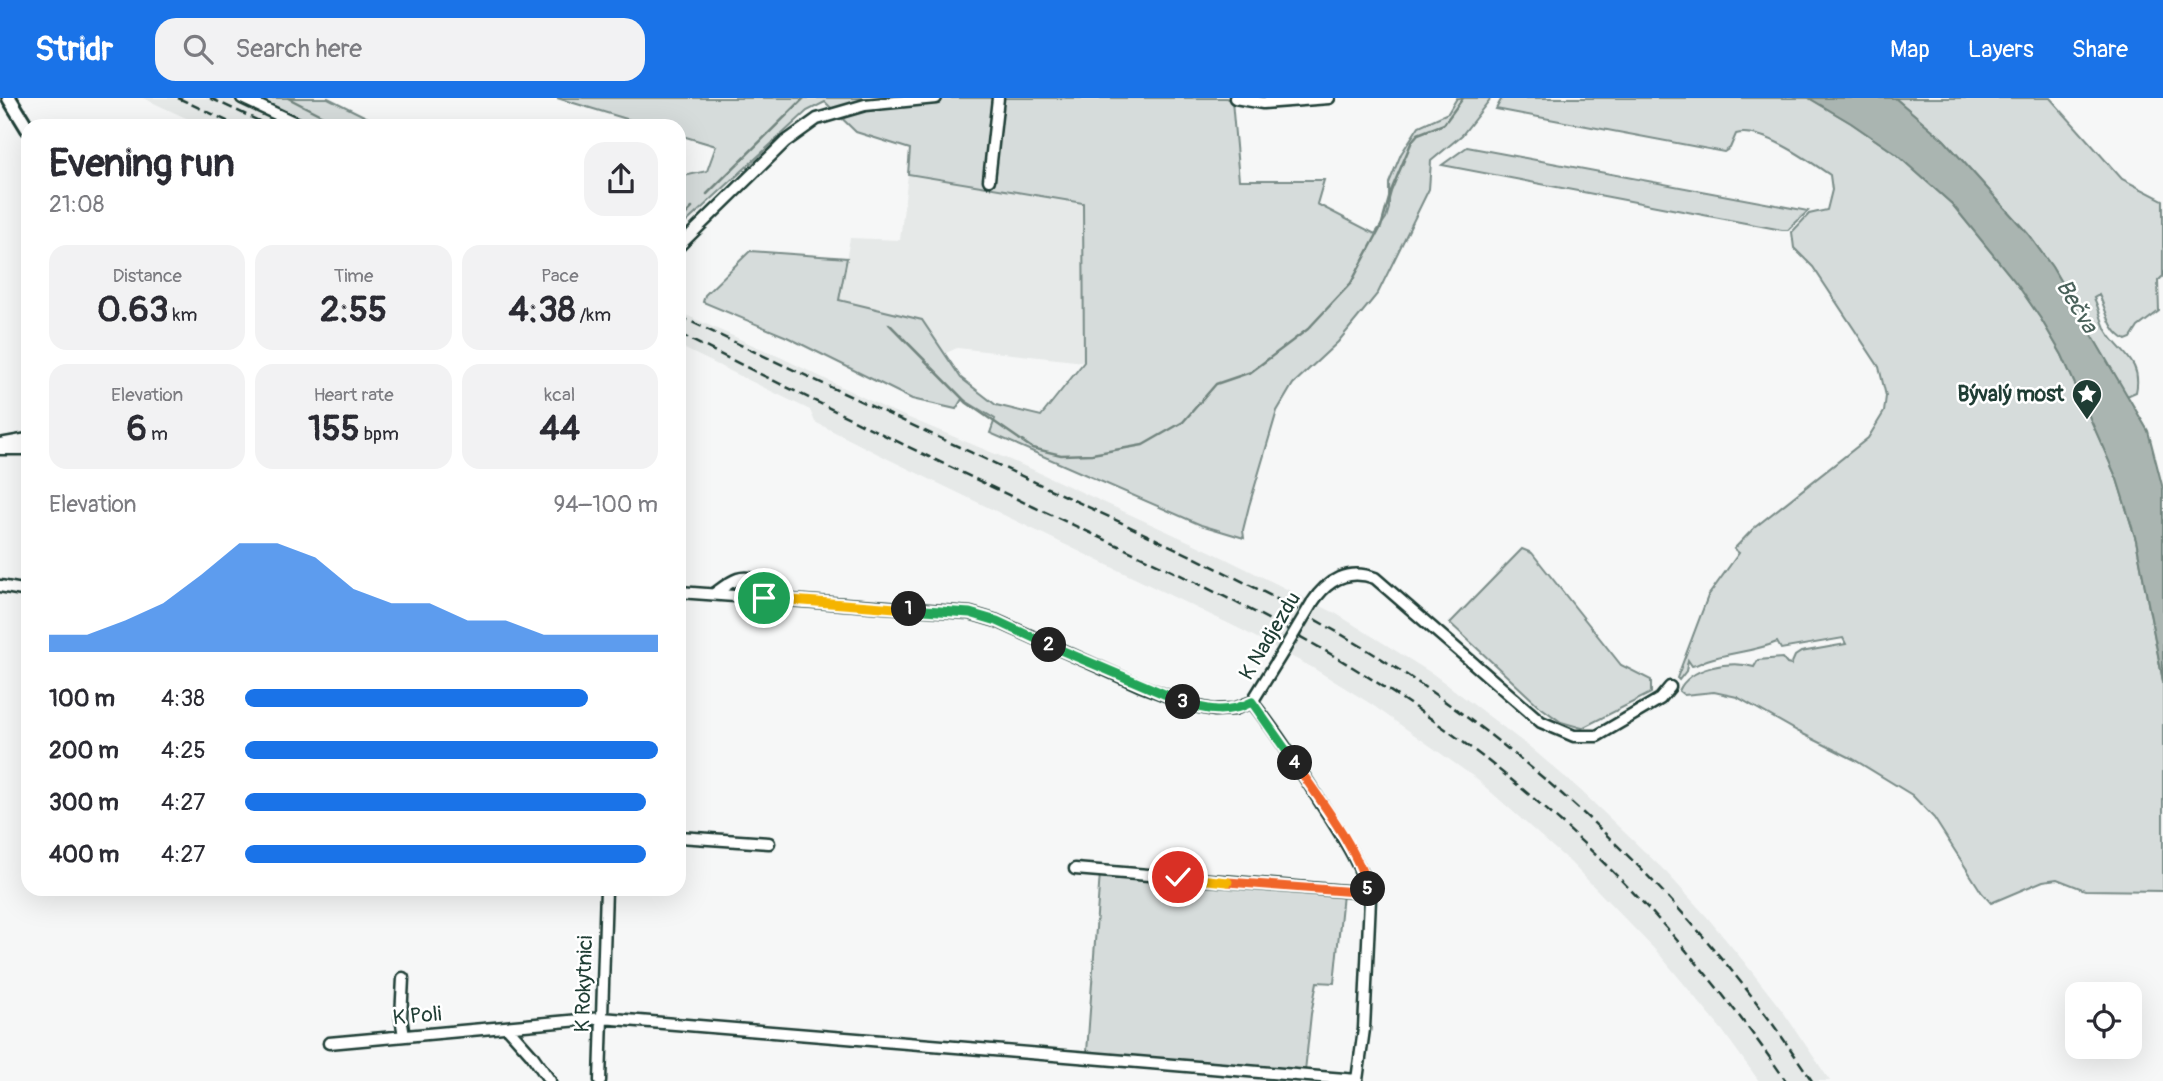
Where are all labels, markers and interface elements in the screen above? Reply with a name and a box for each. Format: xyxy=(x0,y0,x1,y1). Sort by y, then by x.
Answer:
search box xyxy=(155,18,645,81)
text: Stridr xyxy=(35,29,113,70)
icon: search xyxy=(179,30,217,68)
text: Search here xyxy=(235,33,362,65)
text: Map xyxy=(1890,35,1930,64)
text: Layers xyxy=(1968,35,2034,64)
text: Share xyxy=(2072,35,2128,64)
text: Evening run xyxy=(49,140,235,188)
button: share xyxy=(584,142,658,216)
text: 21:08 xyxy=(49,190,104,219)
text: Distance xyxy=(112,264,182,288)
text: Time xyxy=(334,264,373,288)
text: Pace xyxy=(541,264,579,288)
water label: Bečva xyxy=(2050,274,2105,339)
text: 0.63 xyxy=(97,288,168,332)
text: 2:55 xyxy=(320,288,387,332)
text: 4:38 xyxy=(509,288,575,332)
text: km xyxy=(168,303,197,327)
text: /km xyxy=(575,303,611,327)
place icon: Bývalý most xyxy=(2070,377,2104,421)
place label: Bývalý most xyxy=(1958,381,2065,408)
text: Elevation xyxy=(111,383,183,407)
text: Heart rate xyxy=(313,383,394,407)
text: kcal xyxy=(544,383,575,407)
text: 6 xyxy=(126,407,147,451)
text: 155 xyxy=(308,407,360,451)
text: 44 xyxy=(540,407,580,451)
text: m xyxy=(147,422,168,446)
text: bpm xyxy=(360,422,399,446)
text: Elevation xyxy=(49,490,137,519)
text: 94–100 m xyxy=(553,490,658,519)
pin xyxy=(734,568,794,628)
icon: arrive xyxy=(745,579,783,617)
street label: K Nadjezdu xyxy=(1233,587,1307,685)
pin: 1 xyxy=(892,592,926,626)
text: 1 xyxy=(905,596,912,620)
pin: 2 xyxy=(1032,628,1066,662)
text: 2 xyxy=(1043,632,1054,656)
text: 100 m xyxy=(49,684,115,713)
text: 4:38 xyxy=(161,684,205,713)
pin: 3 xyxy=(1166,684,1200,720)
text: 3 xyxy=(1177,689,1188,713)
text: 200 m xyxy=(49,736,119,765)
text: 4:25 xyxy=(161,736,206,765)
pin: 4 xyxy=(1278,746,1312,780)
text: 4 xyxy=(1289,750,1300,774)
text: 300 m xyxy=(49,788,119,817)
text: 4:27 xyxy=(161,788,206,817)
text: 400 m xyxy=(49,840,119,869)
text: 4:27 xyxy=(161,840,206,869)
pin xyxy=(1148,847,1208,907)
icon: check xyxy=(1159,858,1197,896)
pin: 5 xyxy=(1350,872,1386,906)
text: 5 xyxy=(1362,876,1373,900)
street label: K Rokytnici xyxy=(569,935,599,1033)
map controls xyxy=(2065,982,2142,1059)
button: locate xyxy=(2065,982,2142,1059)
street label: K Poli xyxy=(392,1000,443,1032)

